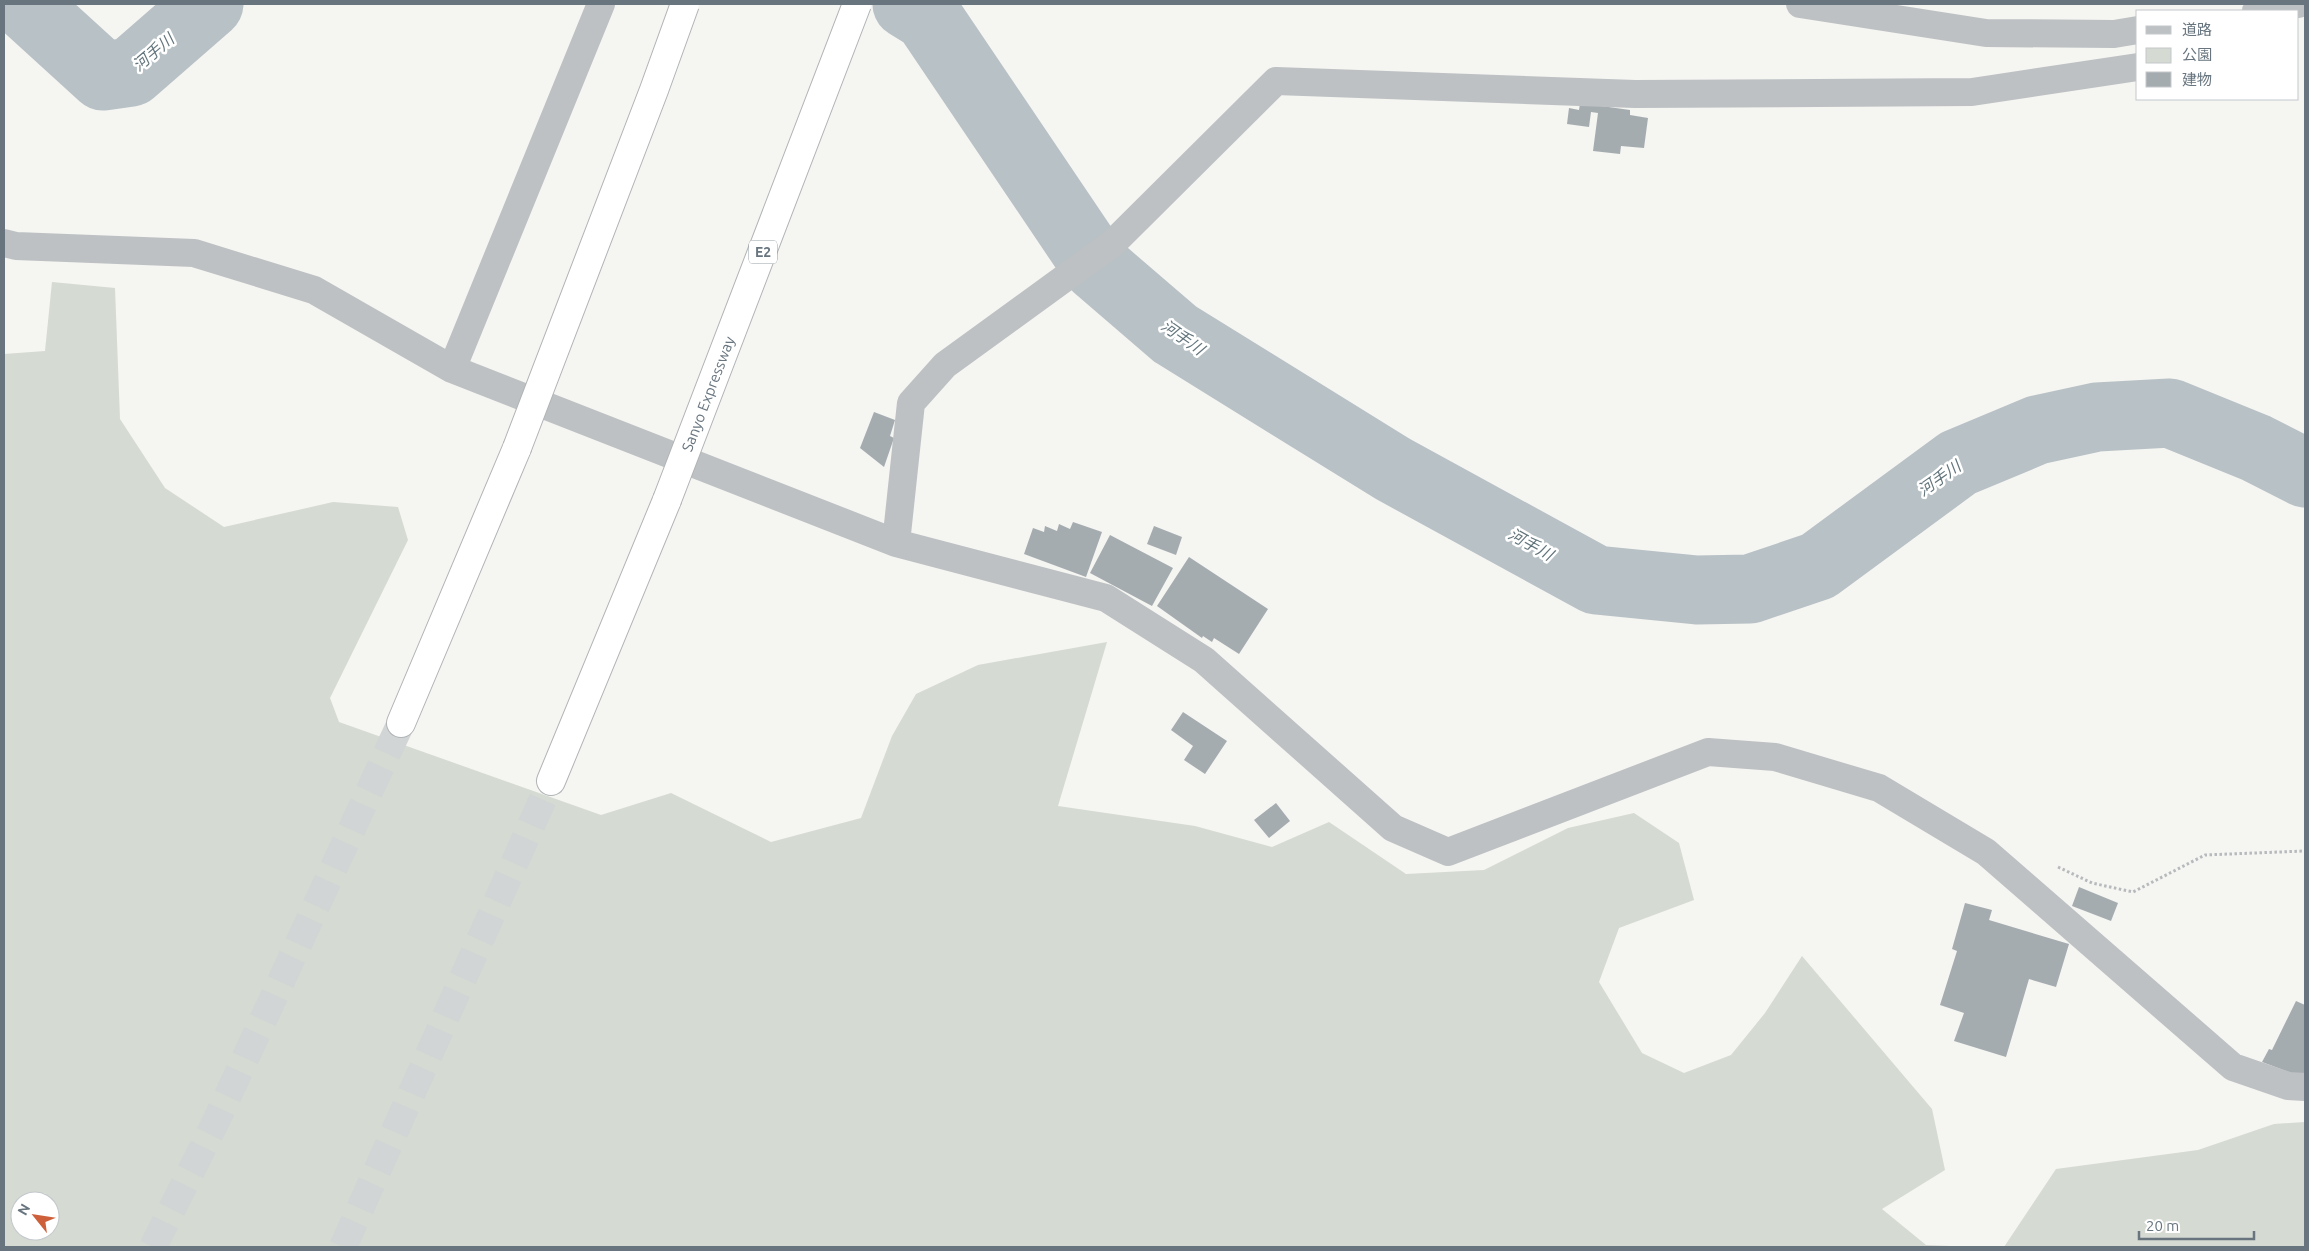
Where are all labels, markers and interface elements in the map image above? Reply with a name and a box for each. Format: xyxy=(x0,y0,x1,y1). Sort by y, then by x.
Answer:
legend xyxy=(2136,10,2299,100)
text: 道路 xyxy=(2182,21,2212,38)
water label: 河手川 xyxy=(129,28,179,74)
text: 公園 xyxy=(2182,46,2212,63)
text: 建物 xyxy=(2182,71,2212,88)
road number: E2 xyxy=(749,240,777,264)
water label: 河手川 xyxy=(1158,316,1209,359)
street label: Sanyo Expressway xyxy=(678,334,738,454)
water label: 河手川 xyxy=(1914,456,1965,499)
water label: 河手川 xyxy=(1506,524,1558,564)
north arrow xyxy=(10,1191,60,1241)
text: N xyxy=(14,1201,33,1218)
scale bar xyxy=(2139,1208,2254,1240)
text: 20 m xyxy=(2146,1217,2179,1234)

